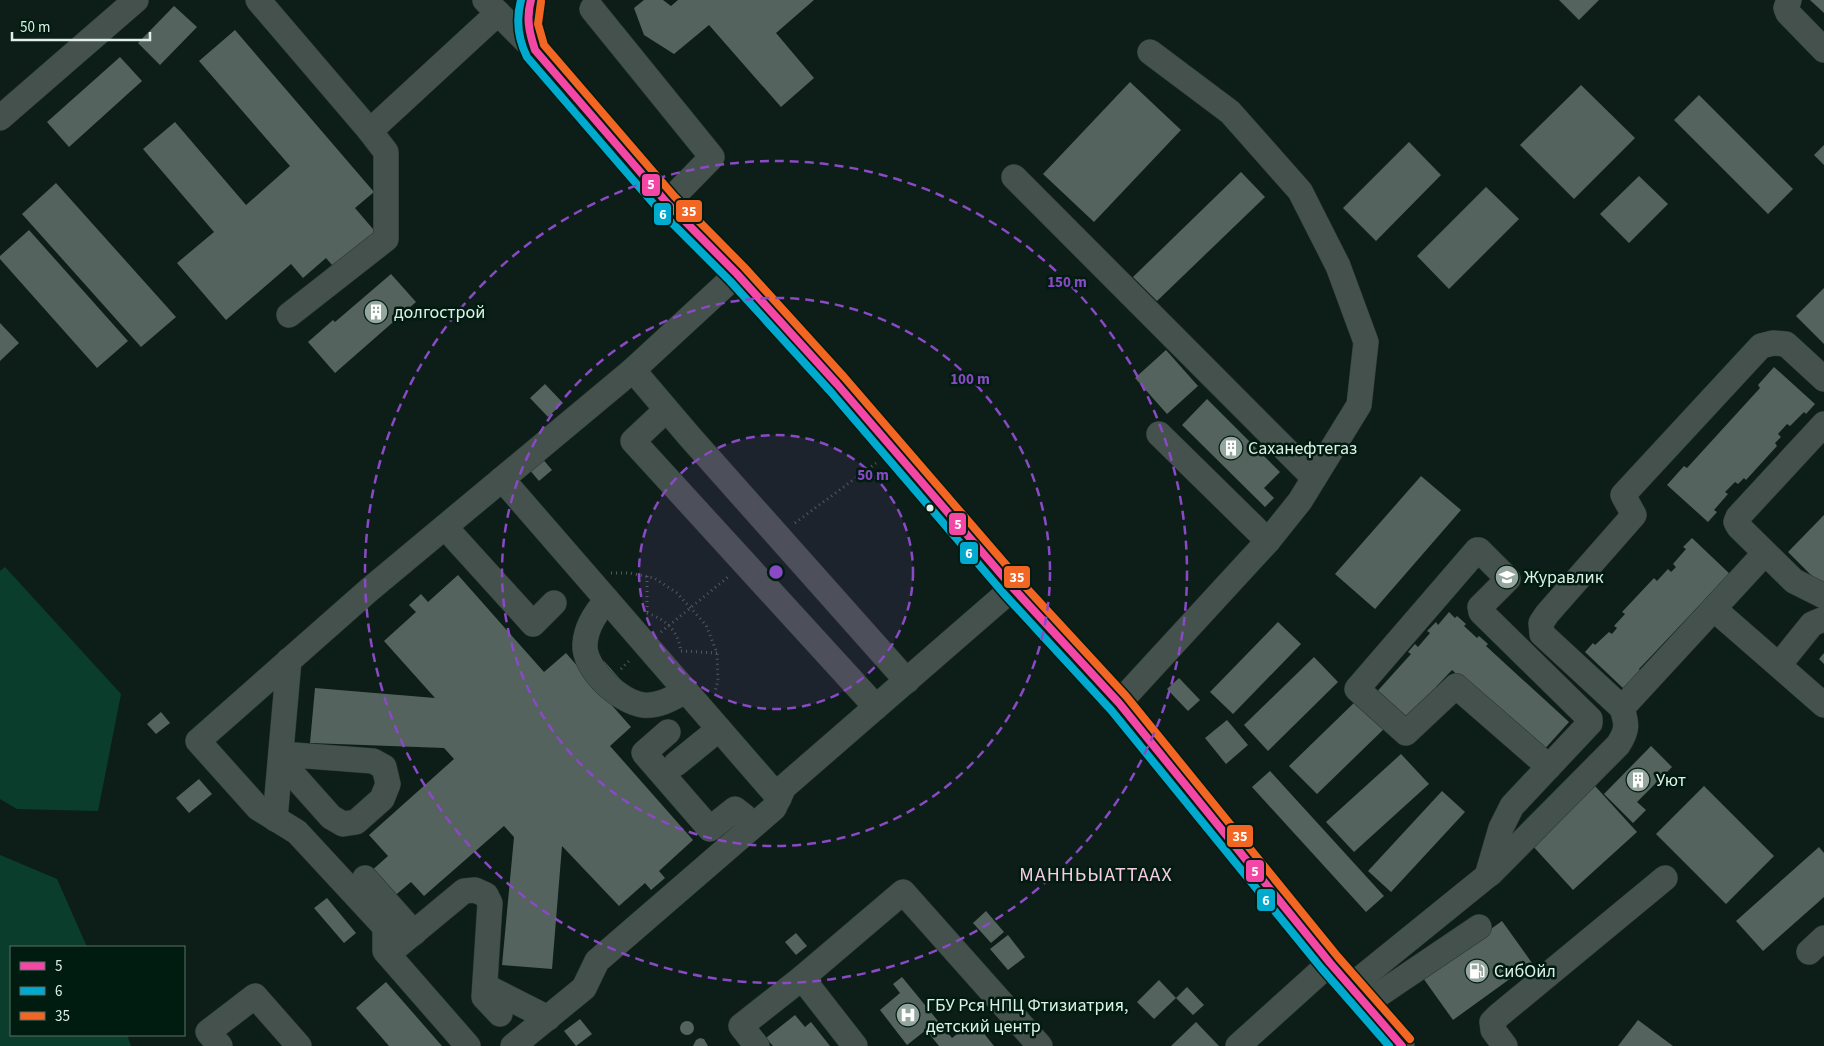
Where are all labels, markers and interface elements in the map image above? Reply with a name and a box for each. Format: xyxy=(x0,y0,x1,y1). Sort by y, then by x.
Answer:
scale bar xyxy=(12,10,150,42)
text: 50 m xyxy=(20,17,50,38)
line badge: 5 xyxy=(641,173,661,197)
text: 5 xyxy=(647,175,655,195)
line badge: 35 xyxy=(675,199,703,223)
line badge: 6 xyxy=(653,202,672,226)
text: 35 xyxy=(682,202,696,222)
text: 6 xyxy=(659,205,667,225)
text: 150 m xyxy=(1047,272,1087,293)
building icon: долгострой xyxy=(363,299,389,325)
place label: долгострой xyxy=(394,300,486,325)
text: 100 m xyxy=(950,369,990,390)
building icon: Саханефтегаз xyxy=(1218,435,1244,461)
place label: Саханефтегаз xyxy=(1248,436,1357,461)
text: 50 m xyxy=(857,465,889,486)
unlabelled marker xyxy=(925,503,935,513)
line badge: 5 xyxy=(948,512,967,536)
text: 5 xyxy=(954,515,962,535)
line badge: 6 xyxy=(959,541,979,565)
text: 6 xyxy=(965,544,973,564)
centre of rings xyxy=(767,563,785,581)
school or university icon: Журавлик xyxy=(1494,564,1520,590)
line badge: 35 xyxy=(1003,565,1031,589)
place label: Журавлик xyxy=(1524,565,1604,590)
text: 35 xyxy=(1010,568,1024,588)
building icon: Уют xyxy=(1625,767,1651,793)
place label: Уют xyxy=(1656,768,1686,793)
line badge: 35 xyxy=(1226,824,1254,848)
text: 35 xyxy=(1233,827,1247,847)
line badge: 5 xyxy=(1245,859,1265,883)
district label: МАННЬЫАТТААХ xyxy=(1019,861,1173,889)
text: 5 xyxy=(1251,862,1259,882)
line badge: 6 xyxy=(1256,888,1276,912)
text: 6 xyxy=(1262,891,1270,911)
legend xyxy=(10,946,185,1036)
text: 5 xyxy=(55,956,62,977)
fuel station icon: СибОйл xyxy=(1464,958,1490,984)
place label: СибОйл xyxy=(1494,959,1556,984)
text: 6 xyxy=(55,981,62,1002)
place label: ГБУ Рся НПЦ Фтизиатрия, детский центр xyxy=(926,993,1128,1039)
hospital icon: ГБУ Рся НПЦ Фтизиатрия, детский центр xyxy=(895,1002,921,1028)
text: 35 xyxy=(55,1006,70,1027)

